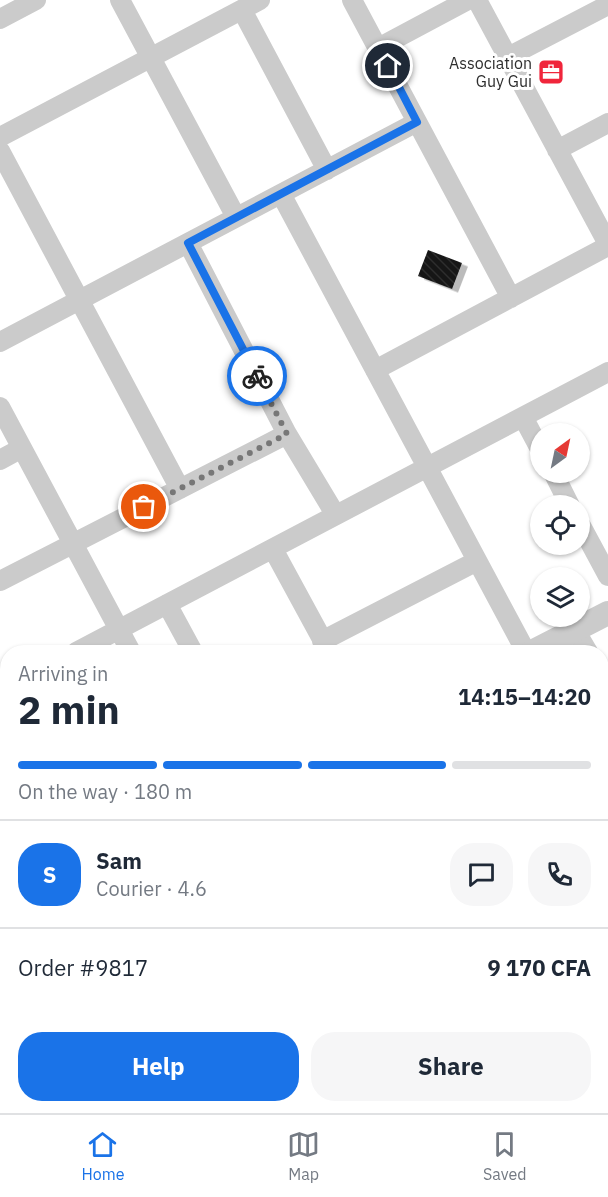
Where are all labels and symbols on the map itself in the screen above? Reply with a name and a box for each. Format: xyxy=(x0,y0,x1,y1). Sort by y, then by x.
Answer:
pin xyxy=(362,40,413,91)
place label: Association Guy Gui xyxy=(449,53,532,91)
office icon: Association Guy Gui xyxy=(536,57,566,87)
courier xyxy=(227,346,287,406)
north arrow xyxy=(530,423,590,483)
pin xyxy=(118,481,169,532)

